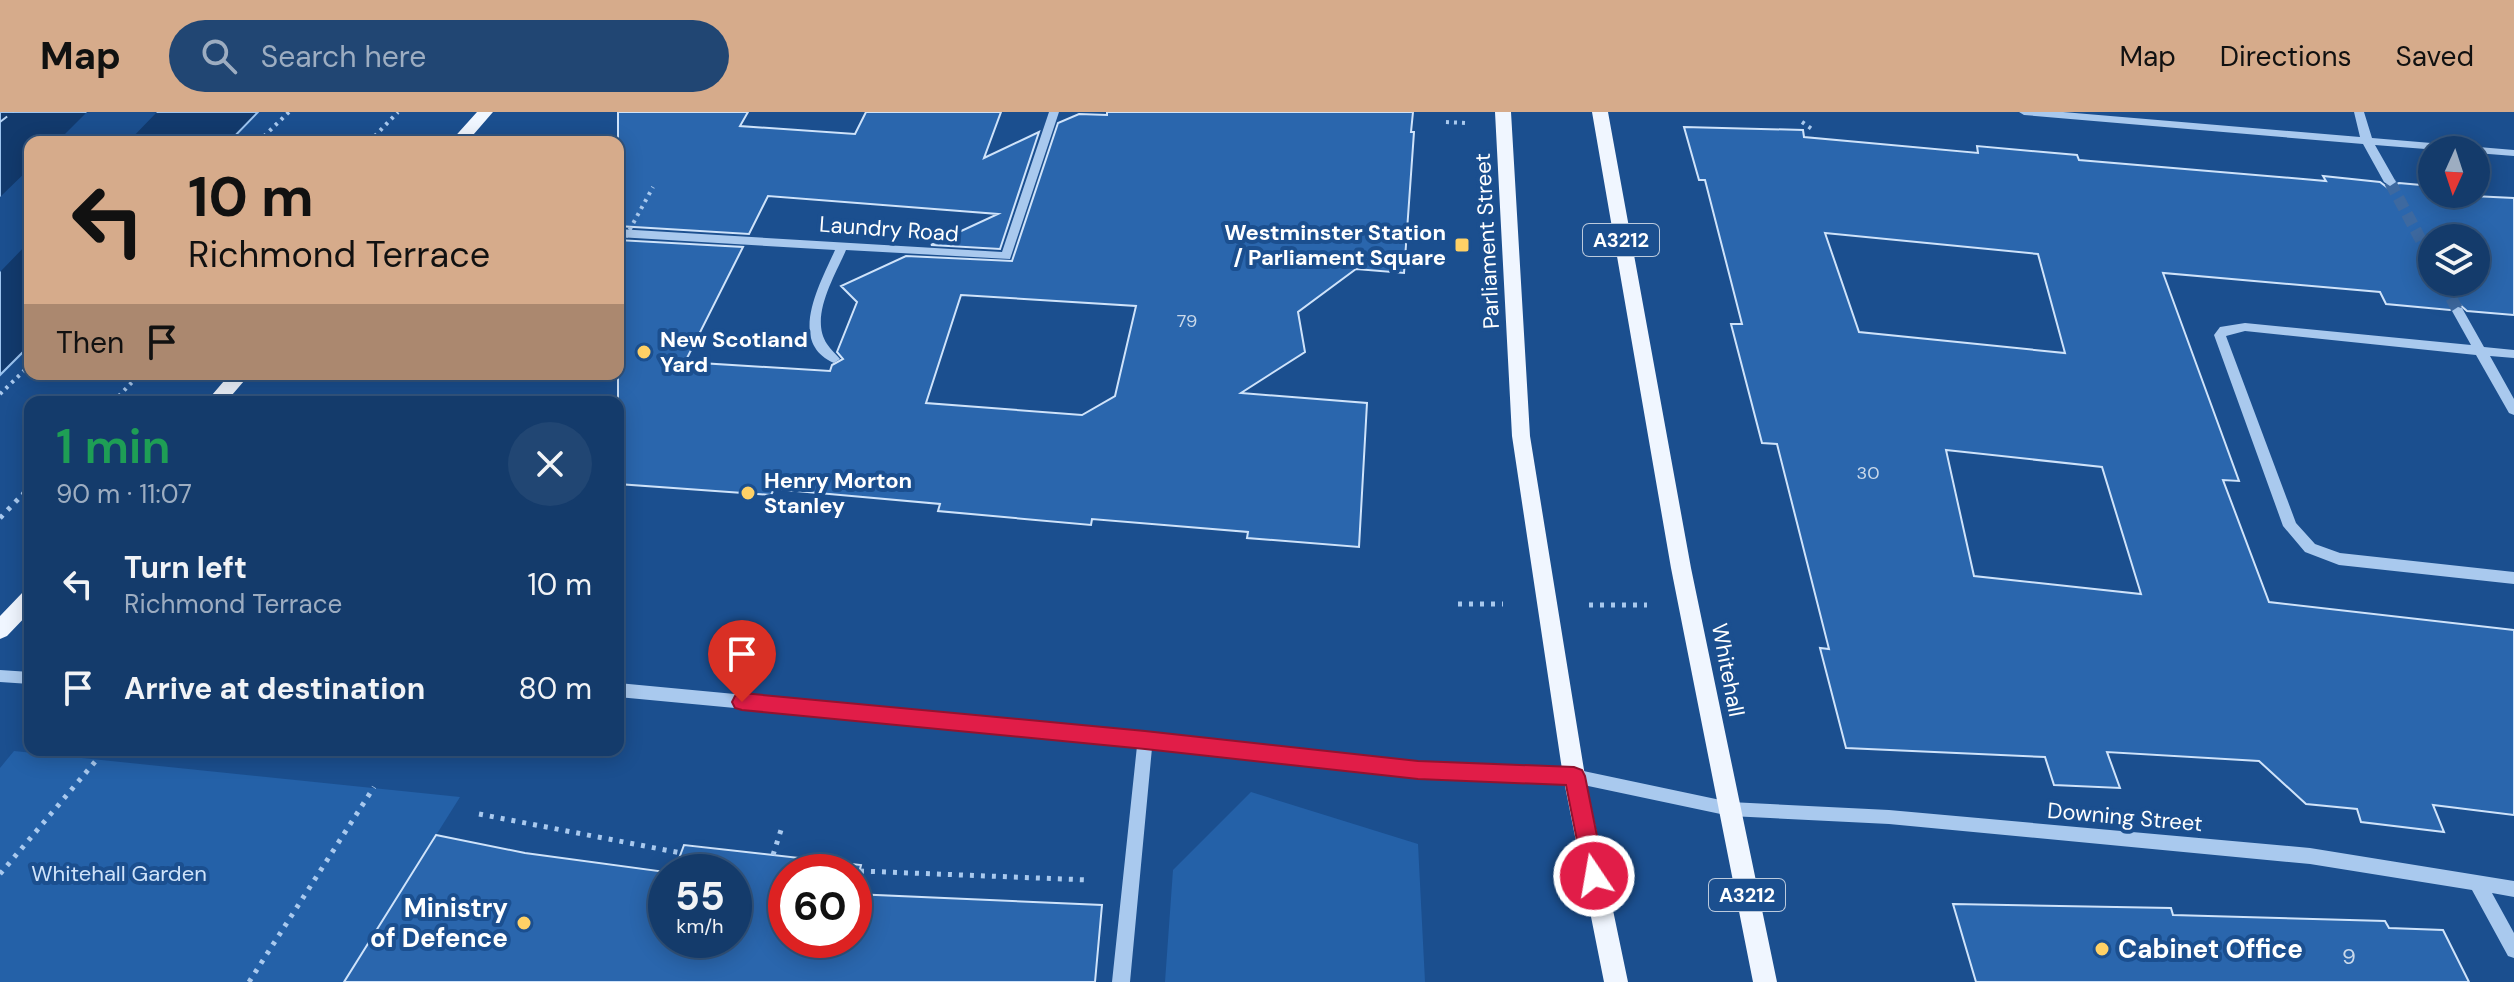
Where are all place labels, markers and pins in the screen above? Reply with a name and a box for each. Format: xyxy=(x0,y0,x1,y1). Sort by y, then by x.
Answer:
place label: Westminster Station / Parliament Square xyxy=(1224,218,1446,272)
marker: Westminster Station / Parliament Square xyxy=(1453,236,1471,254)
place label: New Scotland Yard xyxy=(660,325,808,379)
marker: New Scotland Yard xyxy=(635,343,653,361)
place label: Henry Morton Stanley xyxy=(764,466,912,520)
marker: Henry Morton Stanley xyxy=(739,484,757,502)
pin xyxy=(708,620,776,702)
place label: Ministry of Defence xyxy=(370,891,508,955)
marker: Ministry of Defence xyxy=(515,914,533,932)
place label: Cabinet Office xyxy=(2118,932,2303,966)
marker: Cabinet Office xyxy=(2093,940,2111,958)

